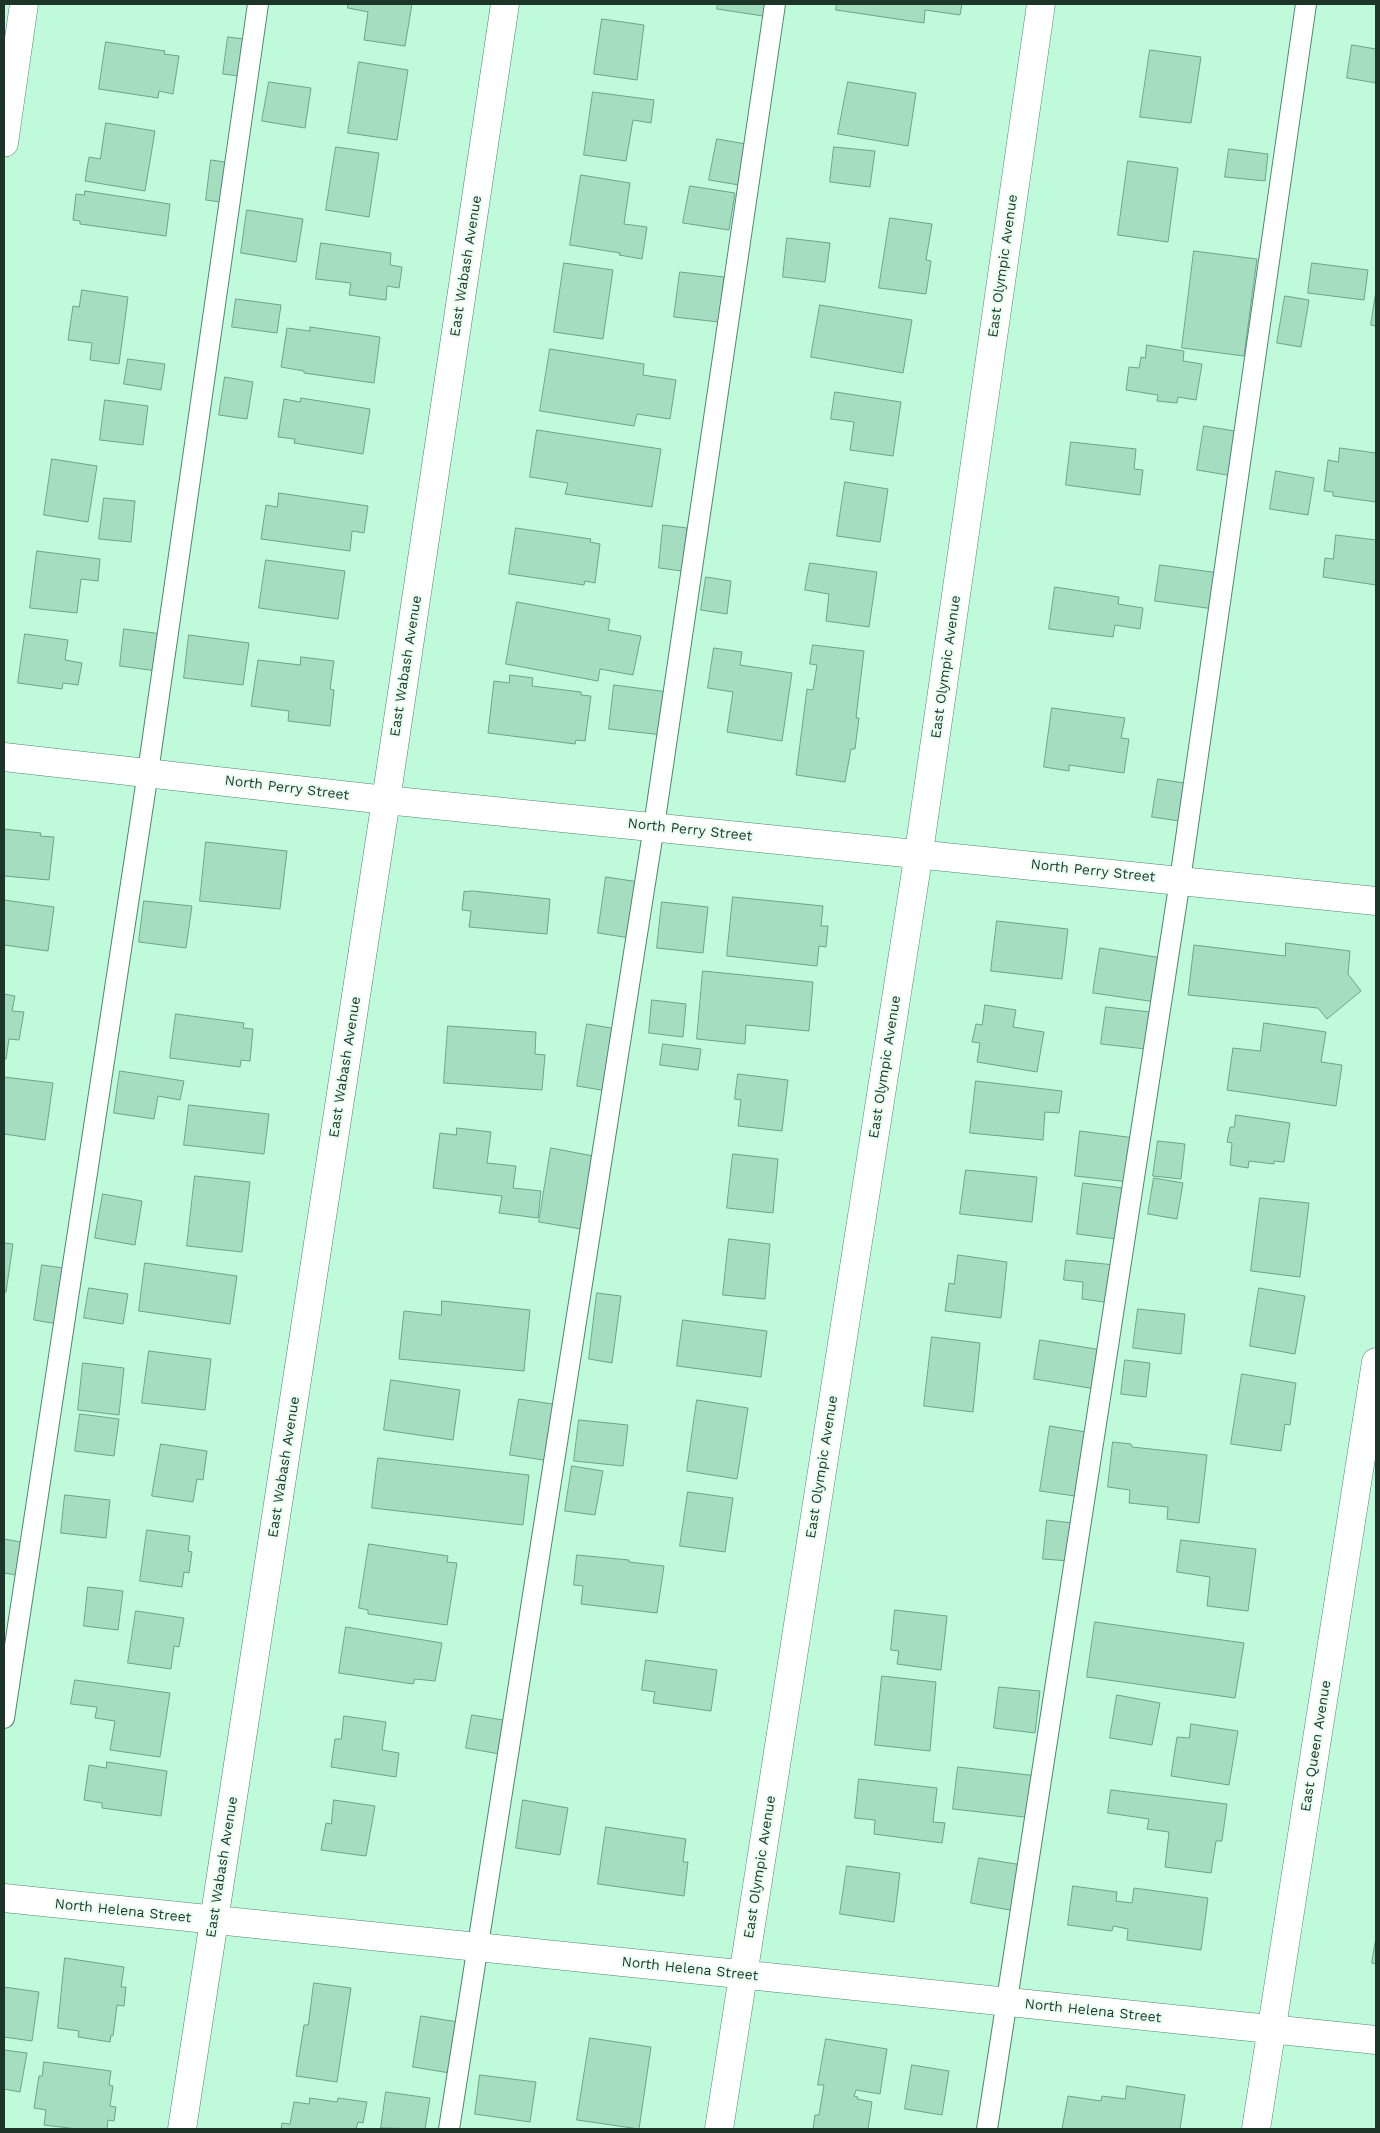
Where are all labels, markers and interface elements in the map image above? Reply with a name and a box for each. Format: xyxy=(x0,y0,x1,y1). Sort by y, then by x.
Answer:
street label: East Olympic Avenue xyxy=(985,193,1021,339)
street label: East Wabash Avenue xyxy=(447,194,485,338)
street label: East Wabash Avenue xyxy=(387,594,425,738)
street label: East Olympic Avenue xyxy=(928,594,964,740)
street label: North Perry Street xyxy=(224,772,350,804)
street label: North Perry Street xyxy=(627,815,753,845)
street label: North Perry Street xyxy=(1030,856,1156,886)
street label: East Olympic Avenue xyxy=(865,994,905,1140)
street label: East Wabash Avenue xyxy=(326,995,364,1139)
street label: East Olympic Avenue xyxy=(802,1394,842,1540)
street label: East Wabash Avenue xyxy=(265,1395,303,1539)
street label: East Queen Avenue xyxy=(1297,1679,1335,1813)
street label: East Olympic Avenue xyxy=(740,1794,780,1940)
street label: East Wabash Avenue xyxy=(203,1795,241,1939)
street label: North Helena Street xyxy=(54,1895,192,1927)
street label: North Helena Street xyxy=(621,1953,759,1985)
street label: North Helena Street xyxy=(1024,1995,1162,2027)

